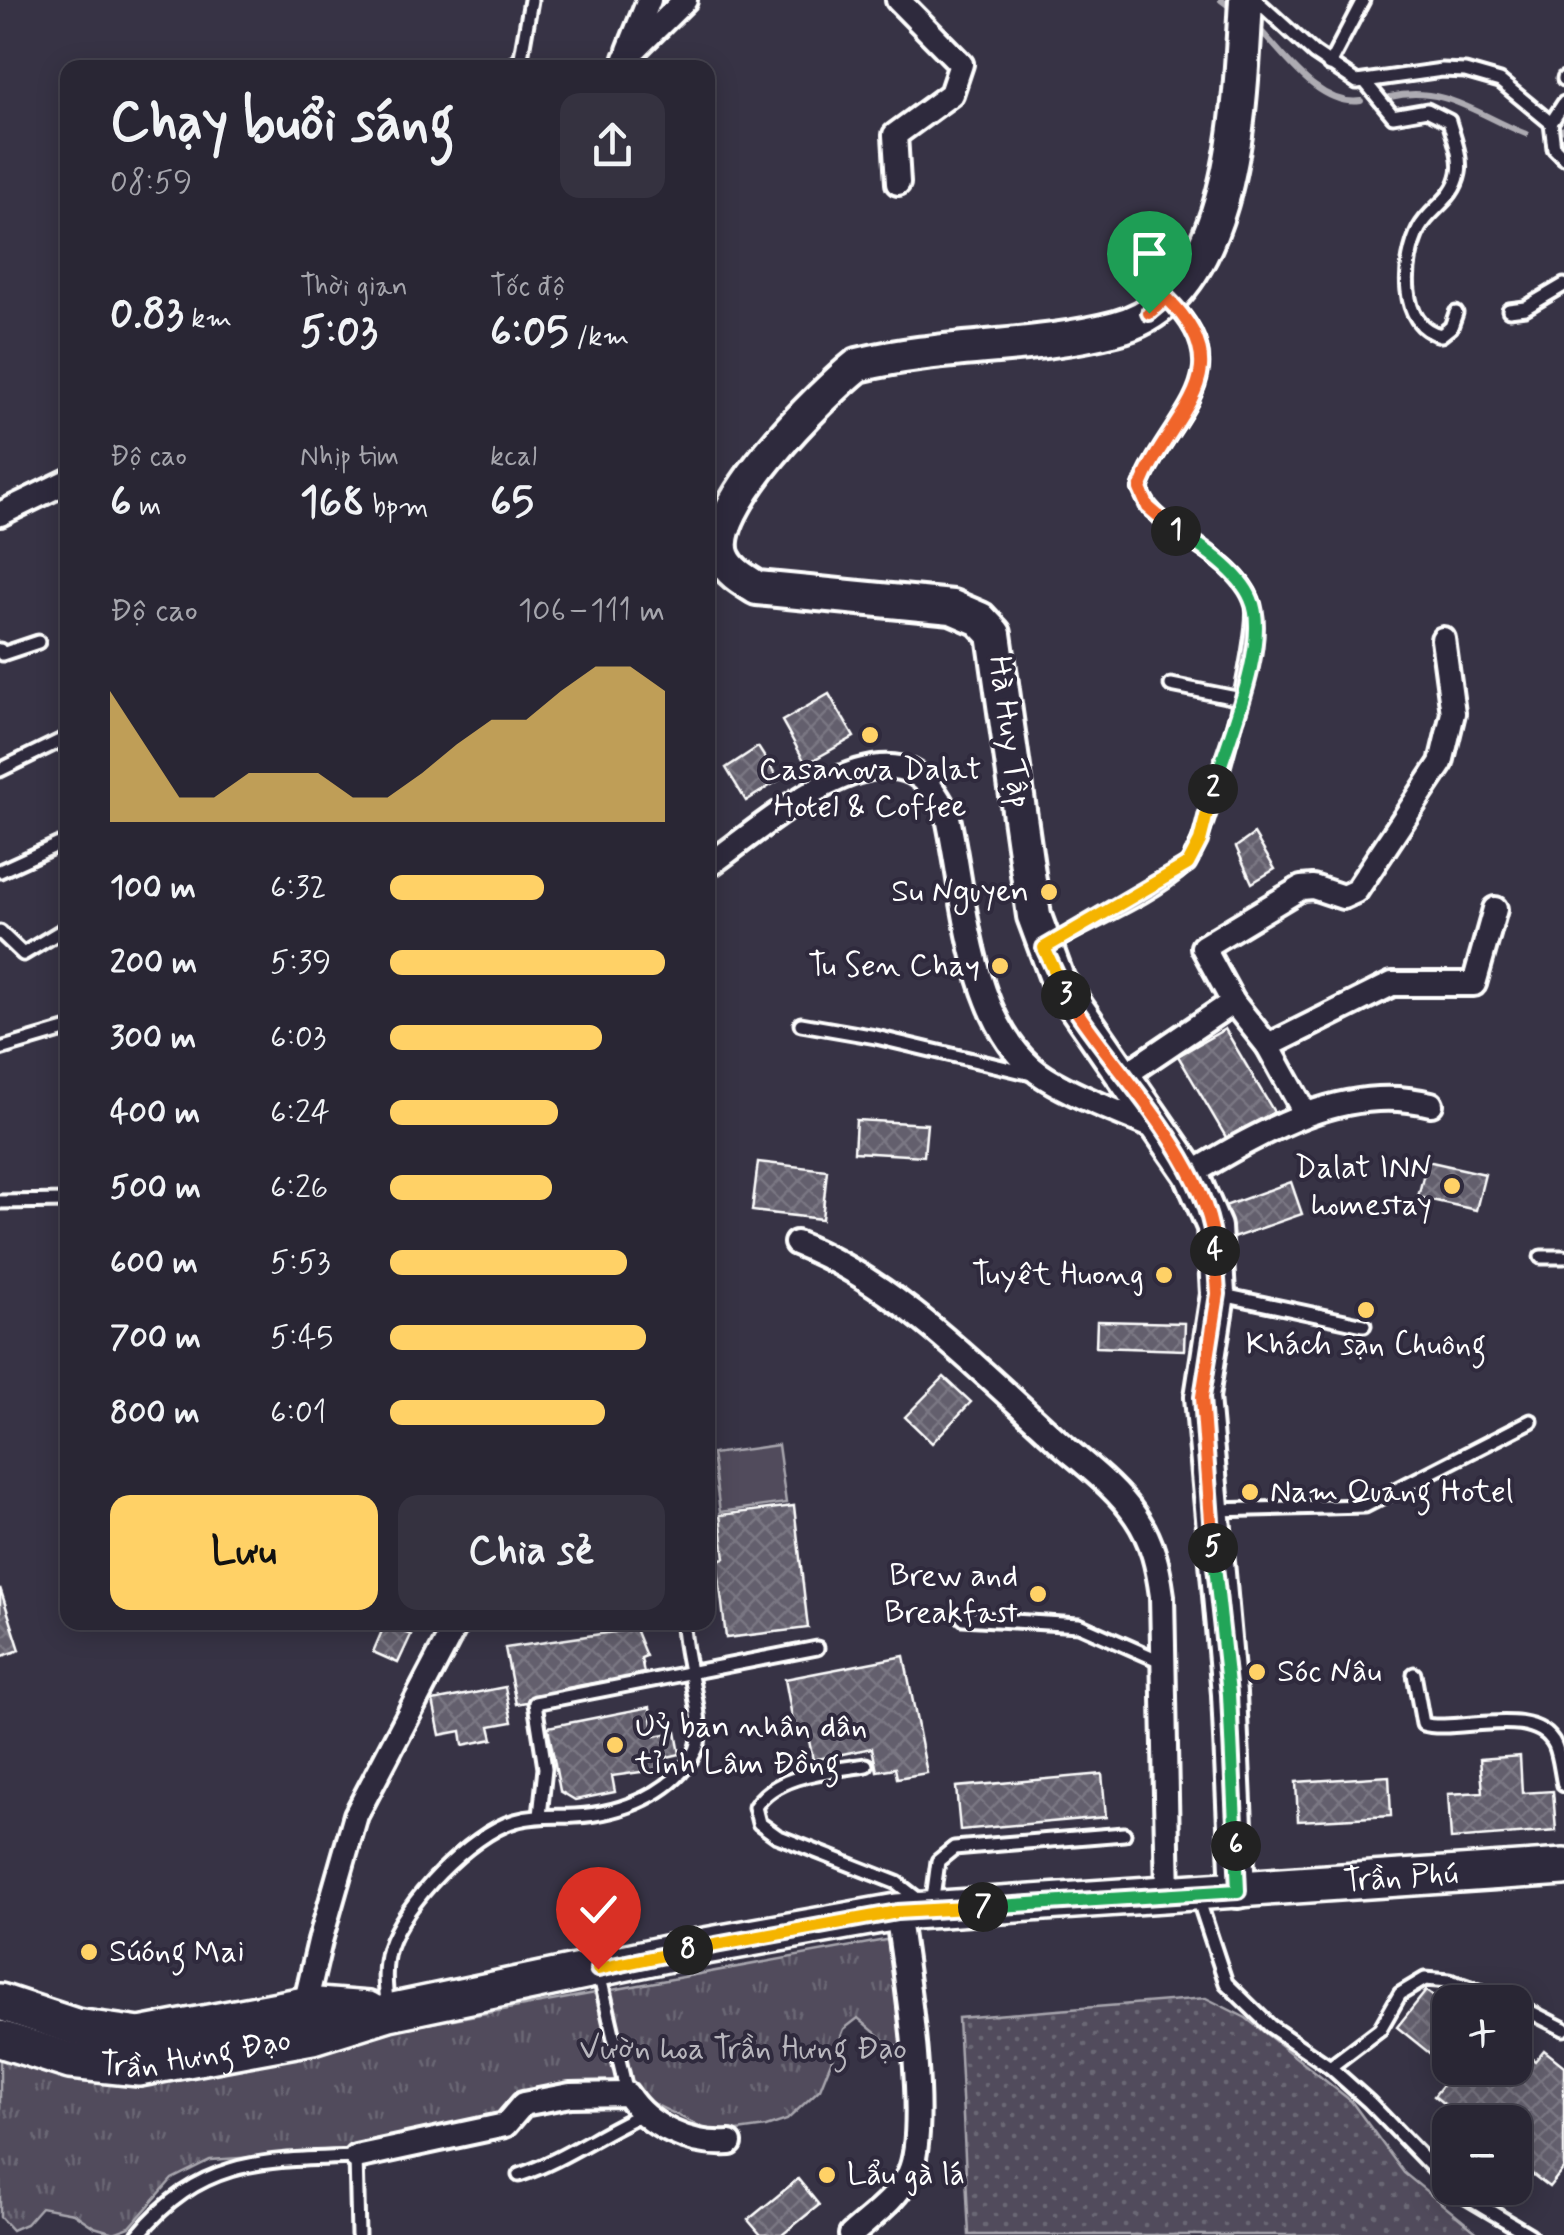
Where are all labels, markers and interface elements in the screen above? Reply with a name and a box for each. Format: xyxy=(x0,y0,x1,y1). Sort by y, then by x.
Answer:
text: Chạy buổi sáng xyxy=(110,88,455,160)
button: share xyxy=(560,93,665,198)
text: 08:59 xyxy=(110,162,192,204)
pin xyxy=(1107,211,1192,314)
icon: arrive xyxy=(1122,226,1177,281)
text: Thời gian xyxy=(300,269,408,306)
text: Tốc độ xyxy=(490,269,566,306)
text: 0.83 xyxy=(110,288,184,343)
text: km xyxy=(184,301,232,338)
text: 5:03 xyxy=(300,306,378,361)
text: 6:05 xyxy=(490,306,569,361)
text: /km xyxy=(569,319,629,356)
text: Độ cao xyxy=(110,439,187,476)
text: Nhịp tim xyxy=(300,439,399,476)
text: kcal xyxy=(490,439,537,476)
text: 6 xyxy=(110,476,132,531)
text: 168 xyxy=(300,476,365,531)
text: 65 xyxy=(490,476,534,531)
text: m xyxy=(132,489,161,526)
text: bpm xyxy=(365,489,429,526)
pin: 1 xyxy=(1151,506,1201,556)
text: 1 xyxy=(1170,512,1182,549)
text: Độ cao xyxy=(110,590,198,632)
text: 106–111 m xyxy=(518,590,665,632)
street label: Hà Huy Tập xyxy=(978,653,1040,811)
marker: Casanova Dalat Hotel & Coffee xyxy=(859,724,881,746)
place label: Casanova Dalat Hotel & Coffee xyxy=(759,749,981,828)
pin: 2 xyxy=(1188,764,1238,814)
text: 2 xyxy=(1206,770,1220,807)
text: 100 m xyxy=(110,867,196,909)
text: 6:32 xyxy=(270,867,326,909)
place label: Su Nguyen xyxy=(891,871,1029,915)
marker: Su Nguyen xyxy=(1038,881,1060,903)
text: 200 m xyxy=(110,942,197,984)
text: 5:39 xyxy=(270,942,331,984)
place label: Tu Sen Chay xyxy=(808,945,980,987)
marker: Tu Sen Chay xyxy=(989,955,1011,977)
pin: 3 xyxy=(1041,970,1091,1020)
text: 3 xyxy=(1060,976,1072,1013)
text: 300 m xyxy=(110,1017,196,1059)
text: 6:03 xyxy=(270,1017,326,1059)
text: 400 m xyxy=(110,1092,200,1134)
text: 6:24 xyxy=(270,1092,330,1134)
place label: Dalat INN homestay xyxy=(1295,1147,1432,1226)
text: 500 m xyxy=(110,1167,201,1209)
text: 6:26 xyxy=(270,1167,328,1209)
marker: Dalat INN homestay xyxy=(1441,1175,1463,1197)
pin: 4 xyxy=(1190,1226,1240,1276)
text: 4 xyxy=(1207,1232,1223,1269)
text: 600 m xyxy=(110,1242,198,1284)
text: 5:53 xyxy=(270,1242,330,1284)
place label: Tuyêt Huong xyxy=(972,1254,1144,1296)
marker: Tuyêt Huong xyxy=(1153,1264,1175,1286)
marker: Khách sạn Chuông xyxy=(1355,1299,1377,1321)
text: 700 m xyxy=(110,1317,201,1359)
text: 5:45 xyxy=(270,1317,333,1359)
place label: Khách sạn Chuông xyxy=(1246,1324,1486,1369)
text: 800 m xyxy=(110,1392,200,1434)
text: 6:01 xyxy=(270,1392,327,1434)
place label: Nam Quang Hotel xyxy=(1270,1471,1513,1516)
marker: Nam Quang Hotel xyxy=(1239,1481,1261,1503)
button: Lưu xyxy=(110,1495,378,1610)
button: Chia sẻ xyxy=(398,1495,665,1610)
pin: 5 xyxy=(1188,1523,1238,1573)
text: 5 xyxy=(1205,1529,1221,1566)
place label: Brew and Breakfast xyxy=(884,1555,1018,1634)
marker: Brew and Breakfast xyxy=(1027,1583,1049,1605)
place label: Sóc Nâu xyxy=(1277,1651,1382,1693)
marker: Sóc Nâu xyxy=(1246,1661,1268,1683)
place label: Uỷ ban nhân dân tỉnh Lâm Đồng xyxy=(634,1706,867,1788)
marker: Uỷ ban nhân dân tỉnh Lâm Đồng xyxy=(604,1734,626,1756)
pin: 6 xyxy=(1211,1821,1261,1871)
text: 6 xyxy=(1229,1827,1243,1864)
street label: Trần Phú xyxy=(1342,1853,1459,1903)
pin xyxy=(556,1867,641,1970)
icon: check xyxy=(571,1882,626,1937)
pin: 7 xyxy=(958,1882,1008,1932)
text: 7 xyxy=(975,1888,992,1925)
pin: 8 xyxy=(663,1925,713,1975)
place label: Súóng Mai xyxy=(109,1931,245,1976)
text: 8 xyxy=(680,1931,696,1968)
marker: Súóng Mai xyxy=(78,1941,100,1963)
map controls xyxy=(1432,1985,1532,2205)
button: + xyxy=(1432,1985,1532,2085)
street label: Trần Hưng Đạo xyxy=(97,2019,294,2089)
park label: Vườn hoa Trần Hưng Đạo xyxy=(579,2028,907,2073)
button: − xyxy=(1432,2105,1532,2205)
place label: Lẩu gà lá xyxy=(847,2154,965,2196)
marker: Lẩu gà lá xyxy=(816,2164,838,2186)

